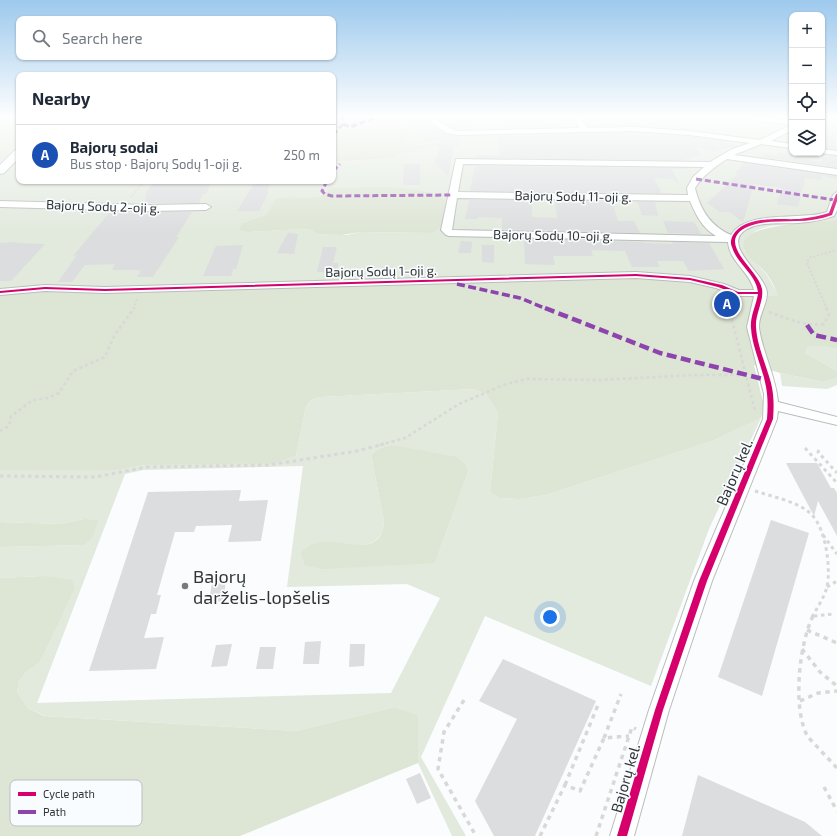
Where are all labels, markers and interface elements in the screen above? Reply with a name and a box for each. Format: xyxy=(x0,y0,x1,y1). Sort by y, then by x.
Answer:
map controls xyxy=(789,12,825,156)
button: + xyxy=(789,12,825,48)
search box xyxy=(16,16,336,60)
icon: search xyxy=(30,27,52,49)
text: Search here xyxy=(62,29,143,47)
button: − xyxy=(789,48,825,84)
button: locate xyxy=(789,84,825,120)
text: Nearby xyxy=(32,88,90,108)
button: layers xyxy=(789,120,825,156)
text: Bajorų sodai xyxy=(70,138,158,156)
text: A xyxy=(41,147,49,163)
text: 250 m xyxy=(284,147,320,163)
text: Bus stop · Bajorų Sodų 1-oji g. xyxy=(70,156,242,172)
street label: Bajorų Sodų 11-oji g. xyxy=(514,187,632,205)
street label: Bajorų Sodų 2-oji g. xyxy=(46,196,160,216)
street label: Bajorų Sodų 10-oji g. xyxy=(493,226,613,244)
street label: Bajorų Sodų 1-oji g. xyxy=(325,262,437,280)
pin: A xyxy=(714,289,740,319)
street label: Bajorų kel. xyxy=(712,436,757,509)
place label: Bajorų darželis-lopšelis xyxy=(193,565,330,608)
marker: Bajorų darželis-lopšelis xyxy=(180,581,190,591)
your location xyxy=(540,607,560,627)
street label: Bajorų kel. xyxy=(607,741,644,815)
legend xyxy=(10,780,142,826)
text: Cycle path xyxy=(43,787,95,800)
text: Path xyxy=(43,805,66,818)

